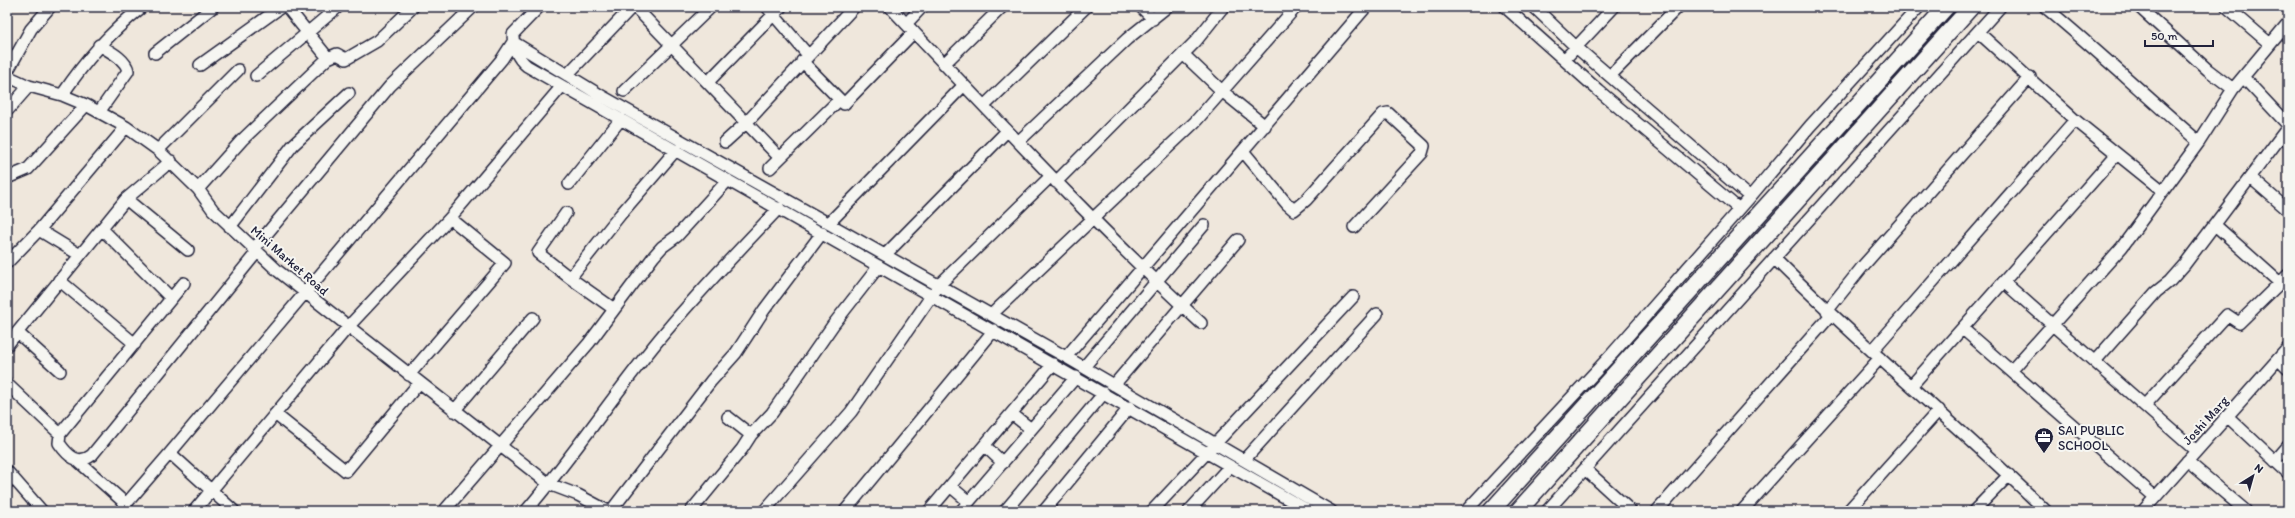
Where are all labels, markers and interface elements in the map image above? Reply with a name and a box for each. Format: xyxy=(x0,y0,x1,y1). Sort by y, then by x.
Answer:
scale bar xyxy=(2145,22,2213,48)
text: 50 m xyxy=(2151,29,2177,43)
street label: Mini Market Road xyxy=(248,223,332,298)
street label: Joshi Marg xyxy=(2180,393,2231,448)
place label: SAI PUBLIC SCHOOL xyxy=(2058,423,2124,453)
office icon: SAI PUBLIC SCHOOL xyxy=(2033,426,2055,454)
north arrow xyxy=(2233,456,2273,496)
text: N xyxy=(2252,461,2266,476)

